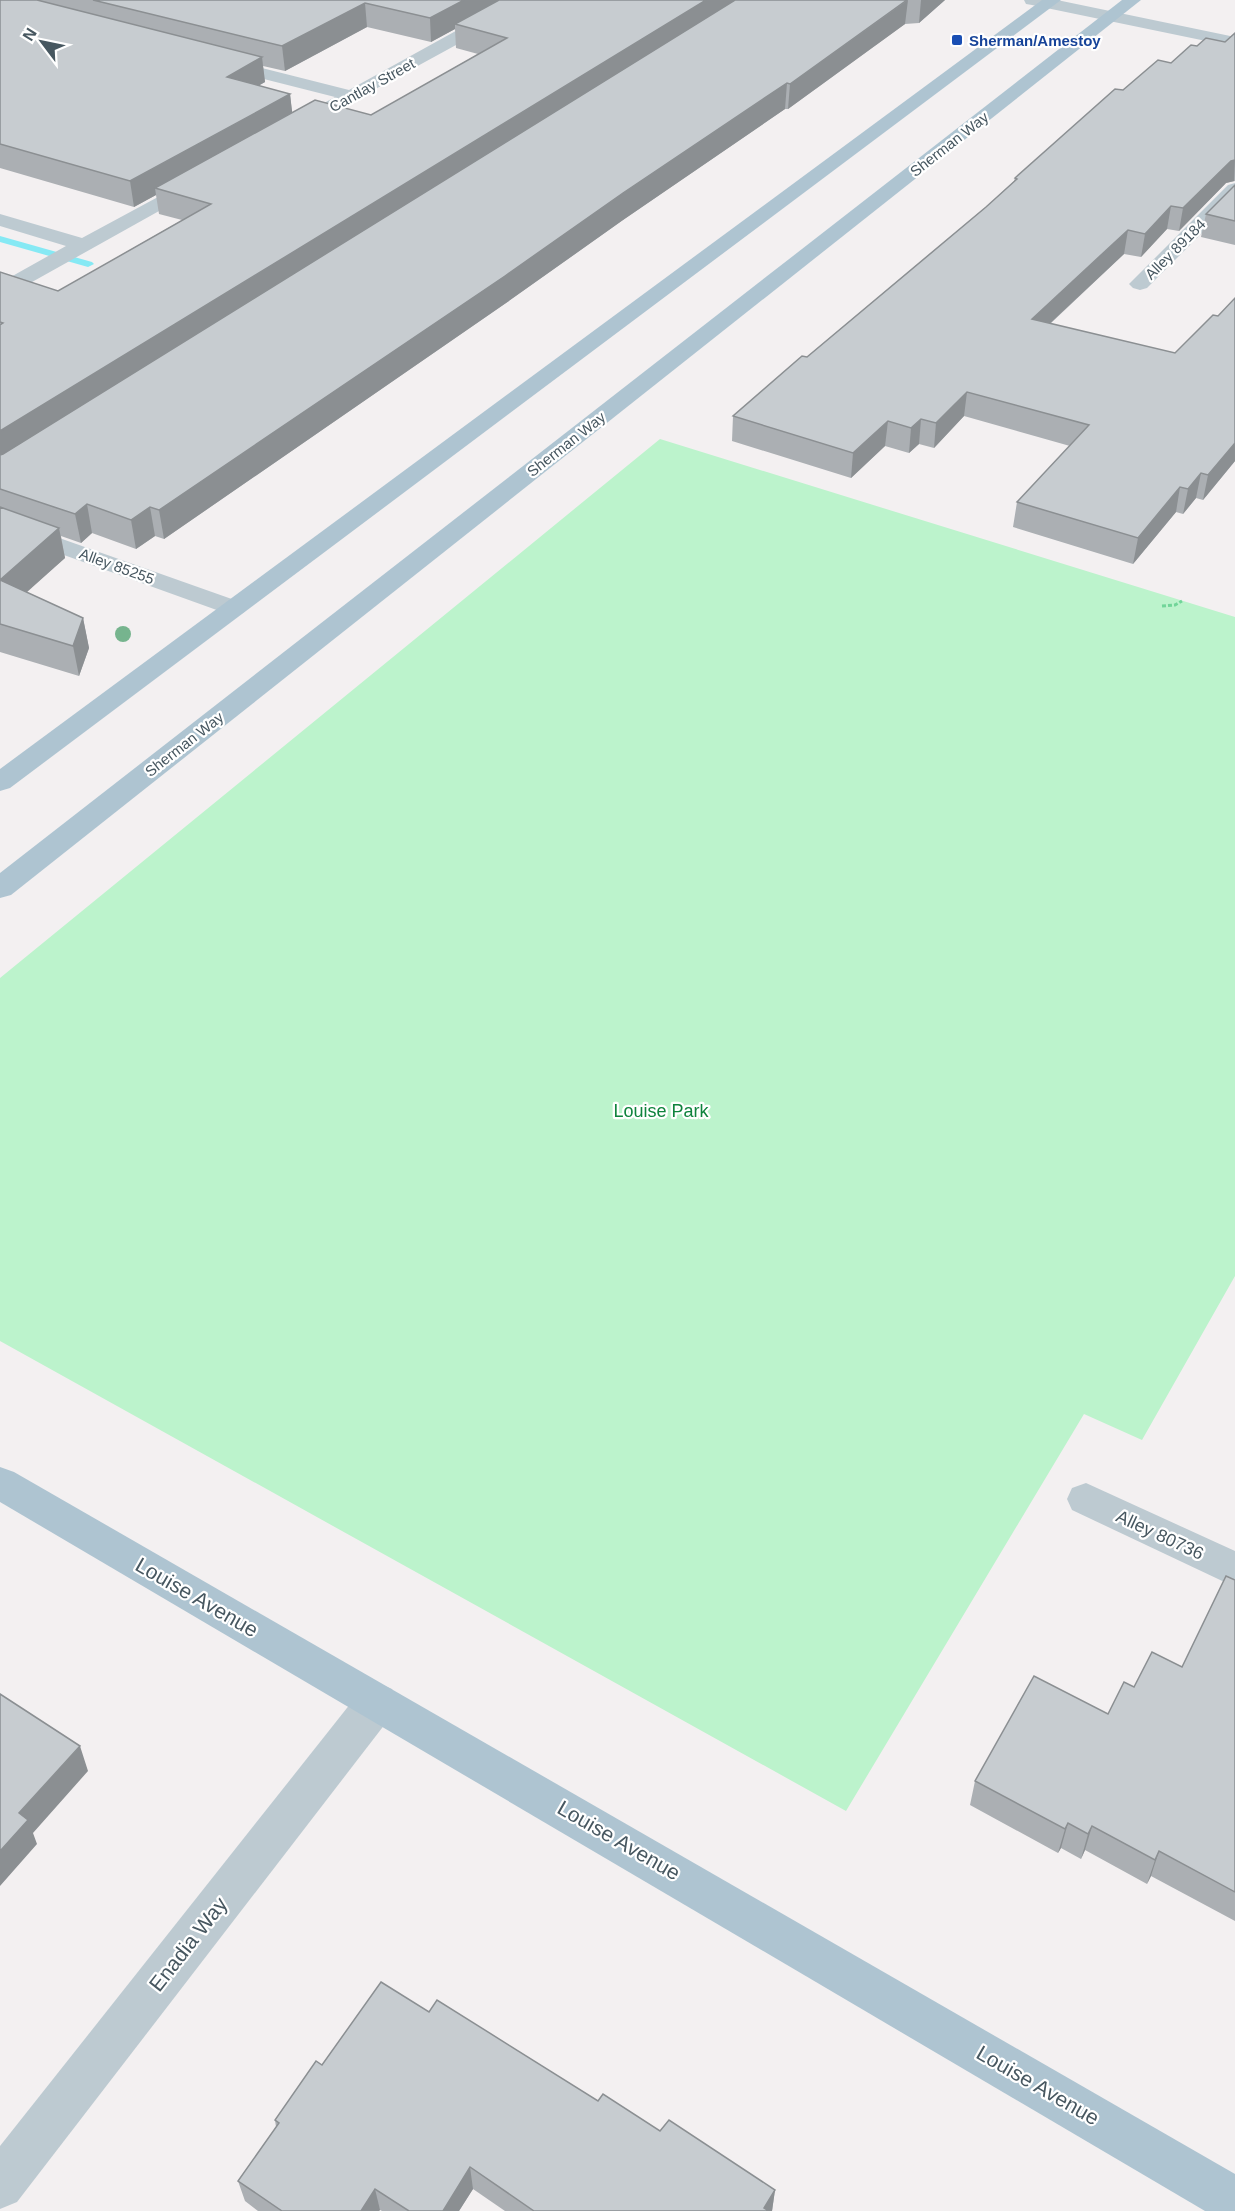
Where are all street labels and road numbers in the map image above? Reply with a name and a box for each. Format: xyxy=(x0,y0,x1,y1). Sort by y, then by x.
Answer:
street label: Cantlay Street xyxy=(326,54,418,115)
street label: Sherman Way xyxy=(907,108,992,180)
street label: Alley 89184 xyxy=(1141,215,1209,283)
street label: Sherman Way xyxy=(524,408,609,480)
street label: Alley 85255 xyxy=(77,545,157,587)
street label: Sherman Way xyxy=(142,708,227,780)
street label: Alley 80736 xyxy=(1113,1506,1207,1564)
street label: Louise Avenue xyxy=(132,1553,262,1641)
street label: Louise Avenue xyxy=(554,1796,684,1884)
street label: Enadia Way xyxy=(144,1892,232,1995)
street label: Louise Avenue xyxy=(973,2041,1103,2129)

